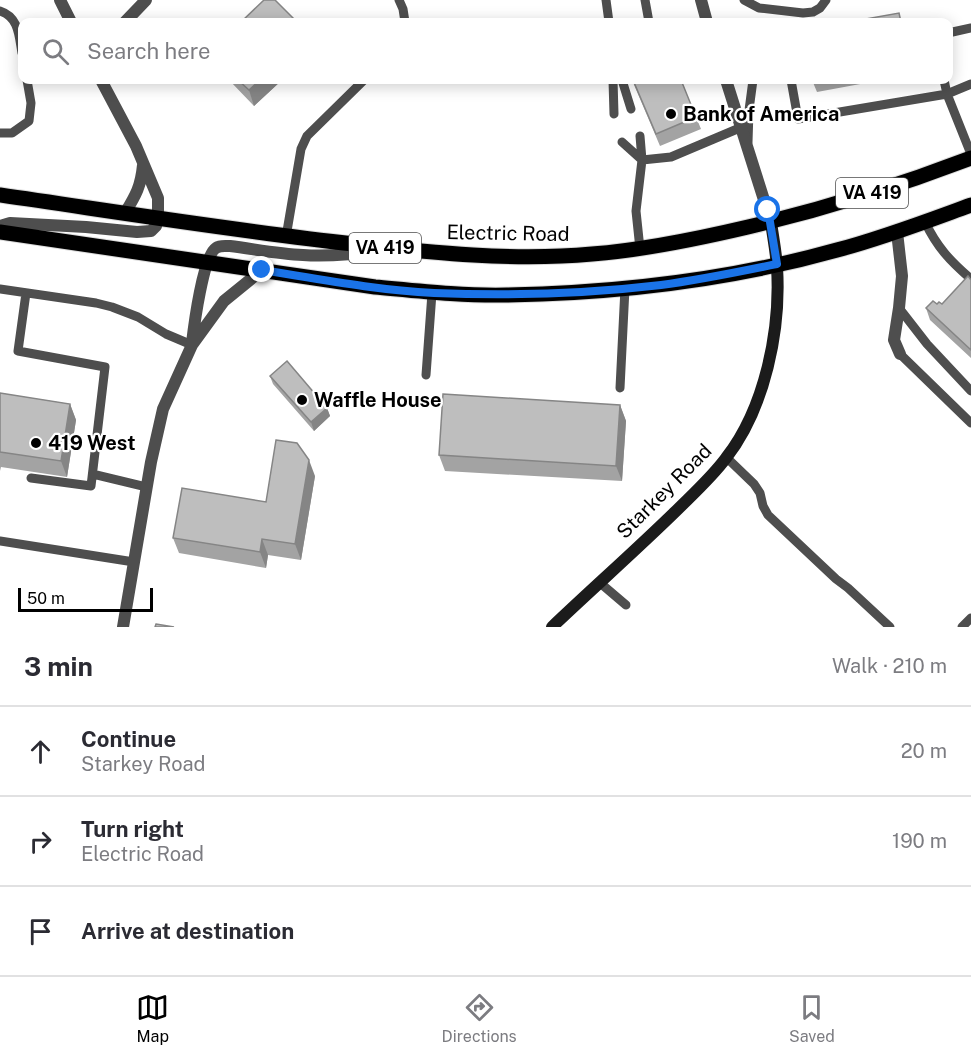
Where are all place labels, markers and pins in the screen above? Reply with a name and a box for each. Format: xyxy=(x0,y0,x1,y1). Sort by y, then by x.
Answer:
place label: Bank of America xyxy=(683,102,839,126)
marker: Bank of America xyxy=(664,107,678,121)
place label: Waffle House xyxy=(314,388,442,412)
marker: Waffle House xyxy=(295,393,309,407)
place label: 419 West xyxy=(48,431,136,455)
marker: 419 West xyxy=(29,436,43,450)

